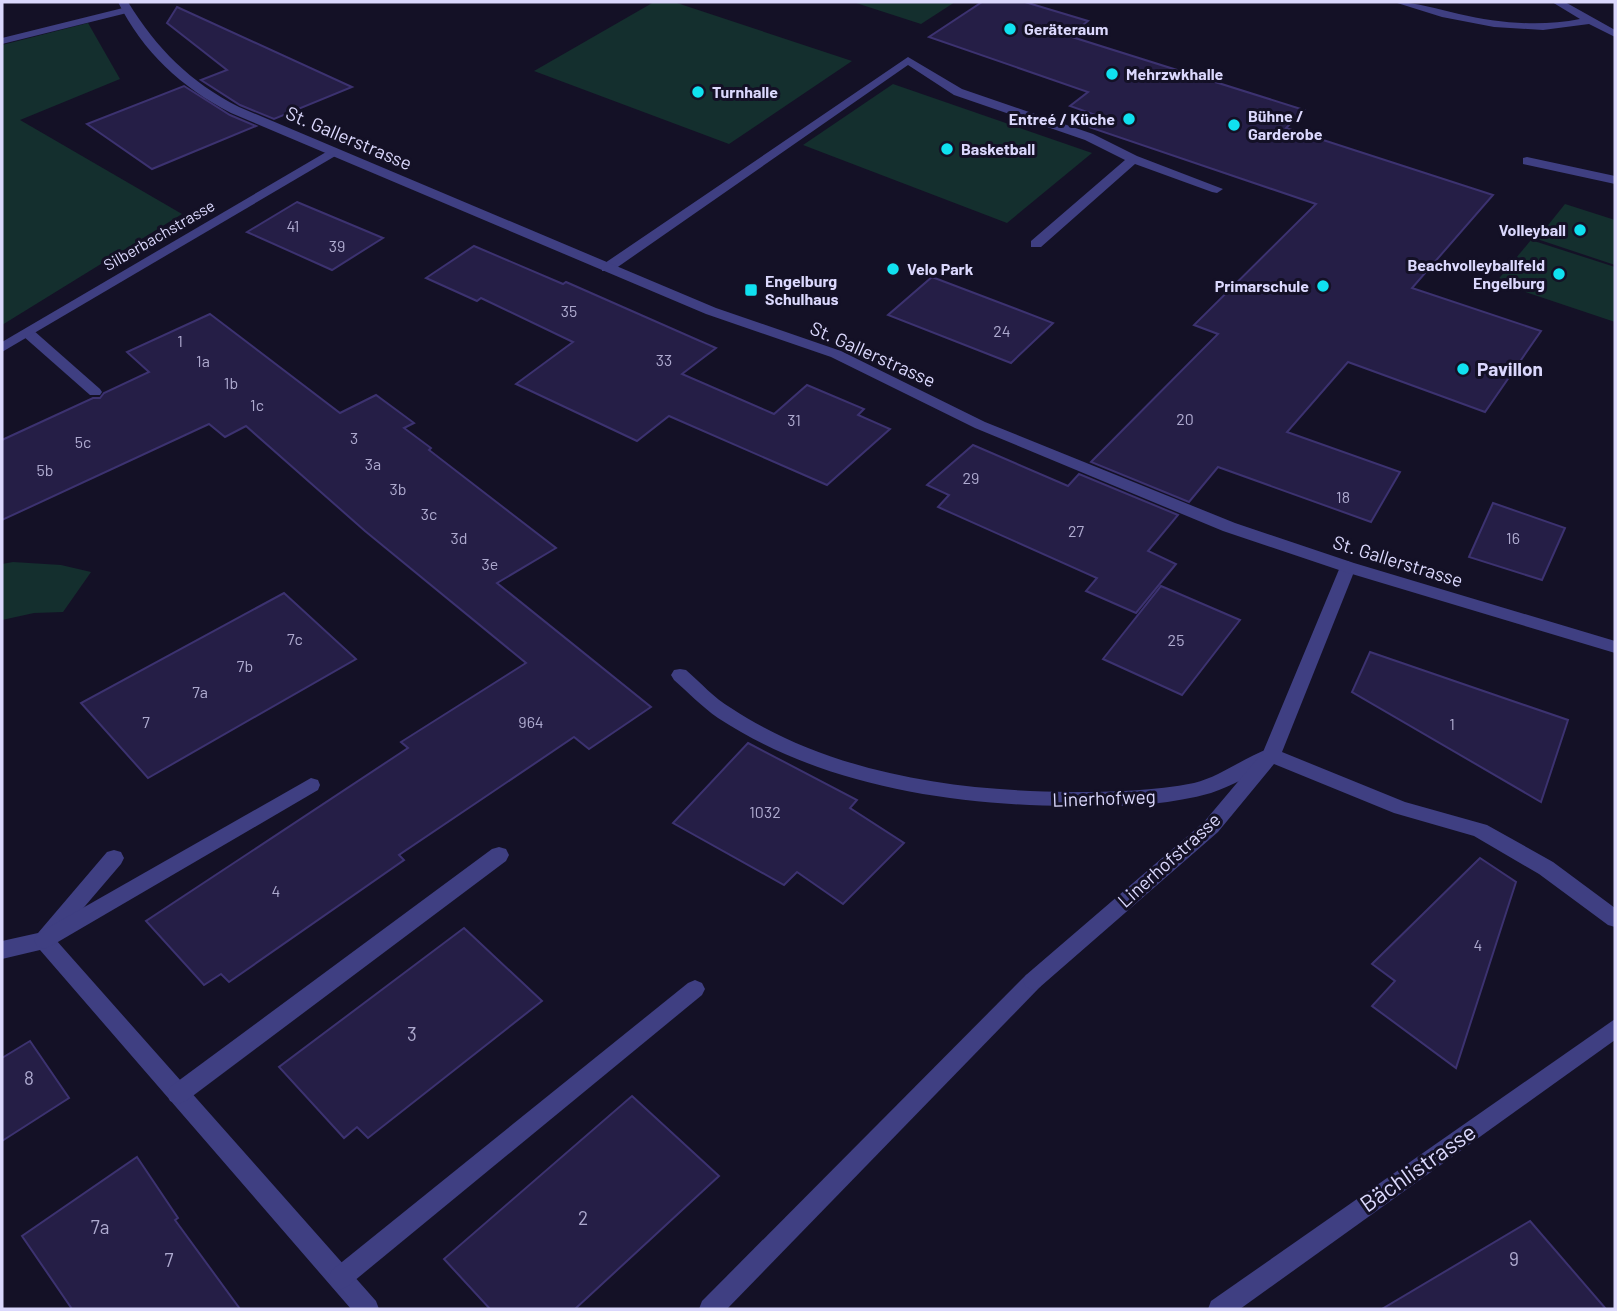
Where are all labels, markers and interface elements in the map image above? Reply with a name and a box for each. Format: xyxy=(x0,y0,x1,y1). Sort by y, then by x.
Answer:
place label: Geräteraum xyxy=(1024,19,1108,38)
marker: Geräteraum xyxy=(1002,21,1018,37)
place label: Mehrzwkhalle xyxy=(1126,64,1224,83)
marker: Mehrzwkhalle xyxy=(1104,66,1120,82)
place label: Turnhalle xyxy=(712,82,778,101)
marker: Turnhalle xyxy=(690,84,706,100)
street label: St. Gallerstrasse xyxy=(283,101,416,174)
place label: Bühne / Garderobe xyxy=(1248,106,1323,143)
place label: Entreé / Küche xyxy=(1009,109,1115,128)
marker: Entreé / Küche xyxy=(1121,111,1137,127)
marker: Bühne / Garderobe xyxy=(1226,117,1242,133)
place label: Basketball xyxy=(961,139,1035,158)
marker: Basketball xyxy=(939,141,955,157)
street label: Silberbachstrasse xyxy=(100,195,218,274)
house number: 41 xyxy=(287,216,299,235)
place label: Volleyball xyxy=(1499,220,1566,239)
marker: Volleyball xyxy=(1572,222,1588,238)
house number: 39 xyxy=(329,236,345,255)
place label: Beachvolleyballfeld Engelburg xyxy=(1407,255,1545,292)
place label: Velo Park xyxy=(907,259,974,278)
marker: Velo Park xyxy=(885,261,901,277)
marker: Beachvolleyballfeld Engelburg xyxy=(1551,266,1567,282)
place label: Engelburg Schulhaus xyxy=(765,271,838,308)
place label: Primarschule xyxy=(1215,276,1309,295)
marker: Primarschule xyxy=(1315,278,1331,294)
marker: Engelburg Schulhaus xyxy=(743,282,759,298)
house number: 35 xyxy=(561,301,577,320)
street label: St. Gallerstrasse xyxy=(807,316,939,391)
house number: 24 xyxy=(993,321,1011,340)
house number: 1 xyxy=(177,331,183,350)
house number: 33 xyxy=(656,350,672,369)
house number: 1a xyxy=(196,351,210,370)
place label: Pavillon xyxy=(1477,357,1543,380)
marker: Pavillon xyxy=(1455,361,1471,377)
house number: 1b xyxy=(224,373,238,392)
house number: 1c xyxy=(250,395,264,414)
house number: 20 xyxy=(1176,409,1194,428)
house number: 31 xyxy=(787,410,801,429)
house number: 3 xyxy=(350,428,358,447)
house number: 5c xyxy=(75,432,91,451)
house number: 3a xyxy=(365,454,381,473)
house number: 5b xyxy=(37,460,53,479)
house number: 29 xyxy=(963,468,979,487)
house number: 3b xyxy=(390,479,406,498)
house number: 18 xyxy=(1336,487,1350,506)
house number: 3c xyxy=(421,504,437,523)
house number: 27 xyxy=(1068,521,1084,540)
house number: 3d xyxy=(451,528,467,547)
house number: 16 xyxy=(1506,528,1520,547)
street label: St. Gallerstrasse xyxy=(1330,530,1466,591)
house number: 3e xyxy=(482,554,498,573)
house number: 7c xyxy=(287,629,303,648)
house number: 25 xyxy=(1168,630,1184,649)
house number: 7b xyxy=(237,656,253,675)
house number: 7a xyxy=(192,682,208,701)
house number: 7 xyxy=(142,712,150,731)
house number: 964 xyxy=(518,712,544,731)
house number: 1 xyxy=(1449,714,1455,733)
street label: Linerhofweg xyxy=(1052,784,1156,811)
house number: 1032 xyxy=(749,802,781,821)
street label: Linerhofstrasse xyxy=(1113,807,1225,912)
house number: 4 xyxy=(272,881,280,900)
house number: 4 xyxy=(1474,935,1482,954)
house number: 3 xyxy=(407,1022,417,1045)
house number: 8 xyxy=(24,1066,34,1089)
street label: Bächlistrasse xyxy=(1354,1117,1481,1217)
house number: 2 xyxy=(578,1206,588,1229)
house number: 7a xyxy=(91,1215,109,1238)
house number: 9 xyxy=(1509,1247,1519,1270)
house number: 7 xyxy=(165,1248,174,1271)

